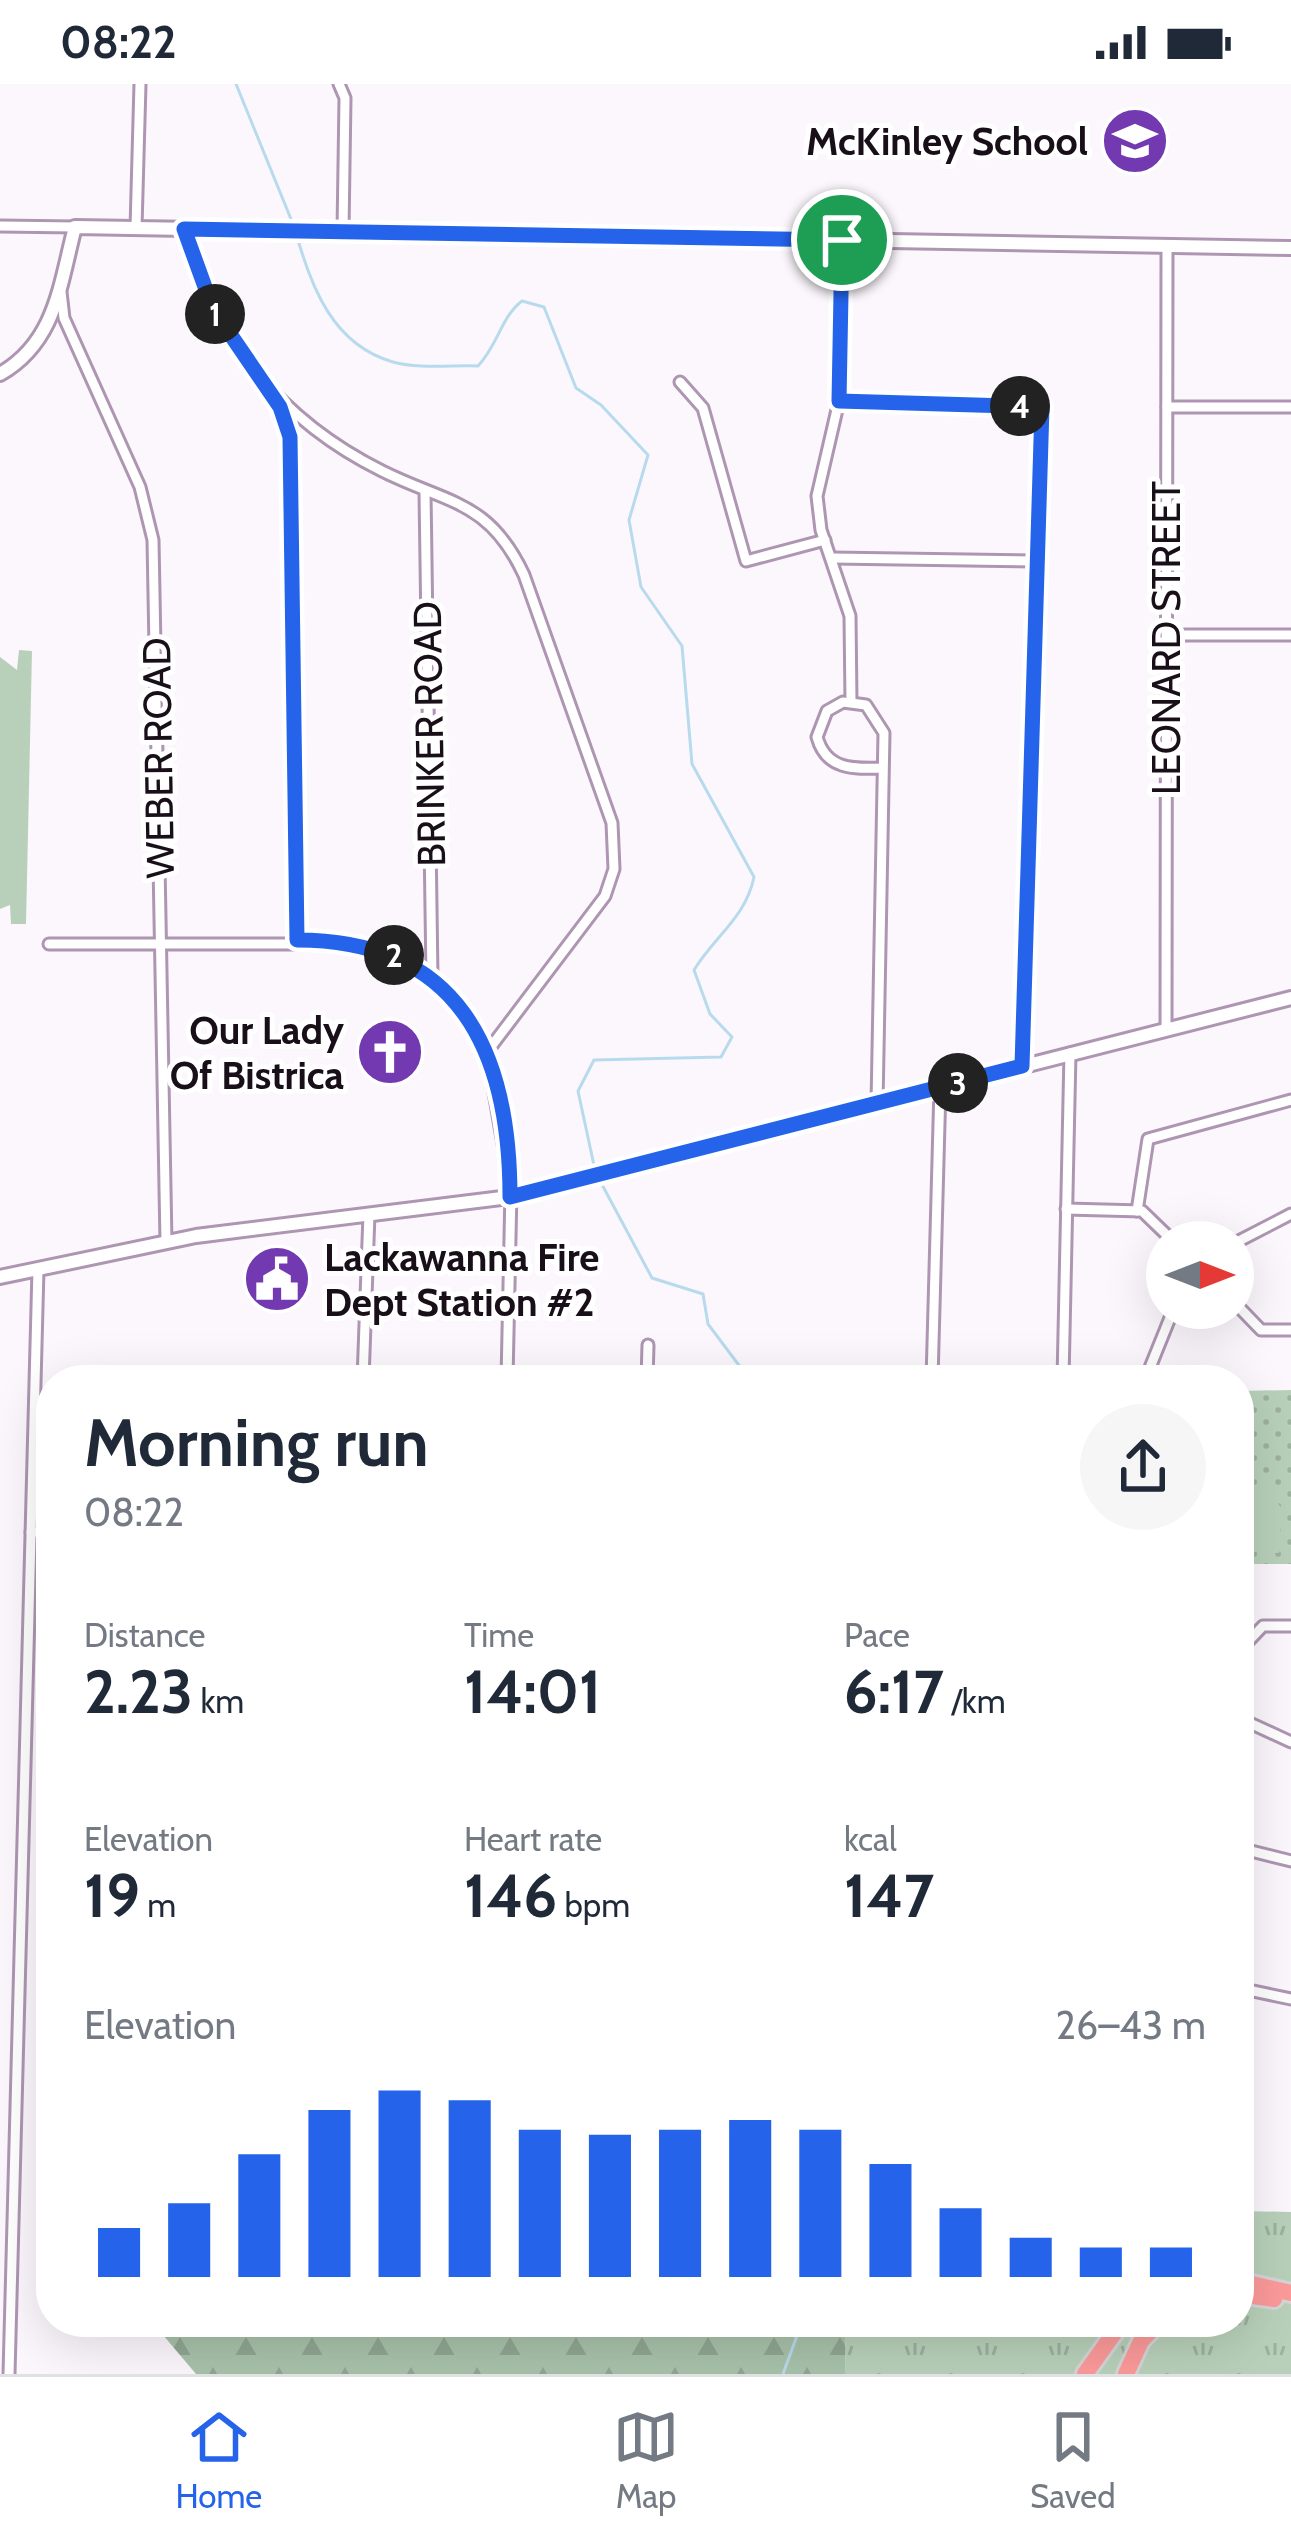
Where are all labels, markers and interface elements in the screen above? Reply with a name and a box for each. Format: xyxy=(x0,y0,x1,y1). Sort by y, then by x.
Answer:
text: 08:22 xyxy=(60,15,177,69)
school or university icon: McKinley School xyxy=(1100,106,1170,176)
place label: McKinley School xyxy=(806,117,1088,165)
pin xyxy=(791,189,893,291)
icon: arrive xyxy=(809,207,875,273)
pin: 1 xyxy=(185,284,245,344)
text: 1 xyxy=(209,294,221,334)
pin: 4 xyxy=(990,376,1050,436)
text: 4 xyxy=(1010,386,1030,426)
street label: LEONARD STREET xyxy=(1142,481,1190,795)
street label: BRINKER ROAD xyxy=(403,601,455,867)
street label: WEBER ROAD xyxy=(132,637,184,879)
pin: 2 xyxy=(364,925,424,985)
text: 2 xyxy=(385,935,403,975)
place label: Our Lady Of Bistrica xyxy=(170,1006,344,1099)
church icon: Our Lady Of Bistrica xyxy=(355,1017,425,1087)
pin: 3 xyxy=(928,1053,988,1113)
text: 3 xyxy=(949,1063,967,1103)
north arrow xyxy=(1146,1221,1254,1329)
map controls xyxy=(1146,1221,1254,1329)
place label: Lackawanna Fire Dept Station #2 xyxy=(324,1233,599,1326)
public building icon: Lackawanna Fire Dept Station #2 xyxy=(242,1244,312,1314)
text: Morning run xyxy=(84,1402,429,1483)
button: share xyxy=(1080,1404,1206,1530)
text: 08:22 xyxy=(84,1488,184,1536)
text: Distance xyxy=(84,1615,205,1655)
text: Time xyxy=(464,1615,534,1655)
text: Pace xyxy=(844,1615,910,1655)
text: 2.23 xyxy=(84,1655,193,1728)
text: 14:01 xyxy=(464,1655,601,1728)
text: 6:17 xyxy=(844,1655,944,1728)
text: km xyxy=(193,1681,244,1721)
text: /km xyxy=(944,1681,1006,1721)
text: Elevation xyxy=(84,1819,213,1859)
text: Heart rate xyxy=(464,1819,602,1859)
text: kcal xyxy=(844,1819,897,1859)
text: 19 xyxy=(84,1859,140,1932)
text: 146 xyxy=(464,1859,557,1932)
text: 147 xyxy=(844,1859,934,1932)
text: m xyxy=(140,1885,176,1925)
text: bpm xyxy=(557,1885,630,1925)
text: Elevation xyxy=(84,2001,236,2049)
text: 26–43 m xyxy=(1056,2001,1206,2049)
tab: Home xyxy=(175,2404,262,2516)
tab: Map xyxy=(613,2404,679,2516)
tab: Saved xyxy=(1030,2404,1116,2516)

